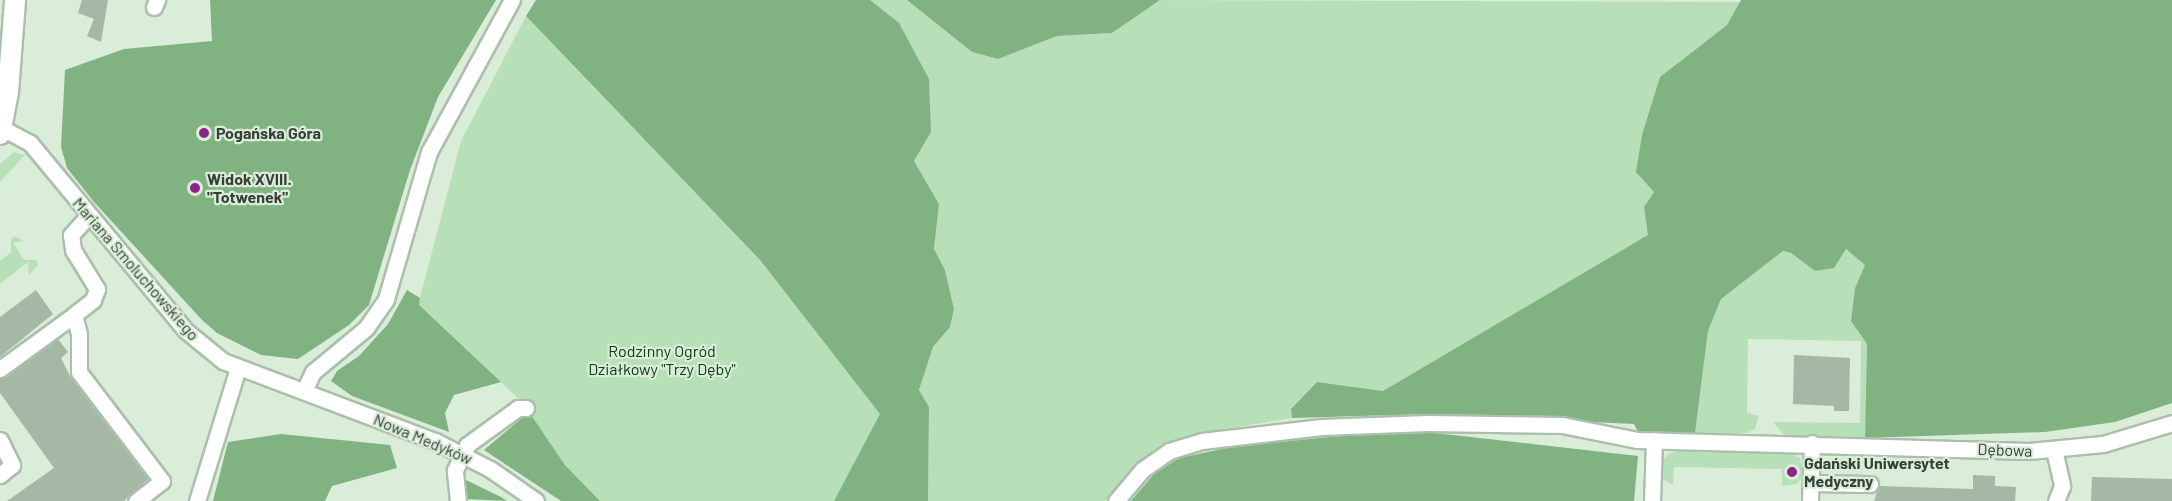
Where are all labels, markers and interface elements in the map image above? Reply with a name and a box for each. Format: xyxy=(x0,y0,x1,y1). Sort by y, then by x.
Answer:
place label: Pogańska Góra xyxy=(216,123,321,143)
marker: Pogańska Góra xyxy=(197,126,211,140)
place label: Widok XVIII. "Totwenek" xyxy=(207,169,292,207)
marker: Widok XVIII. "Totwenek" xyxy=(188,181,202,195)
street label: Mariana Smoluchowskiego xyxy=(69,194,203,344)
park label: Rodzinny Ogród Działkowy "Trzy Dęby" xyxy=(588,341,736,379)
street label: Nowa Medyków xyxy=(371,410,475,468)
street label: Dębowa xyxy=(1977,439,2033,461)
place label: Gdański Uniwersytet Medyczny xyxy=(1804,453,1950,491)
marker: Gdański Uniwersytet Medyczny xyxy=(1785,465,1799,479)

